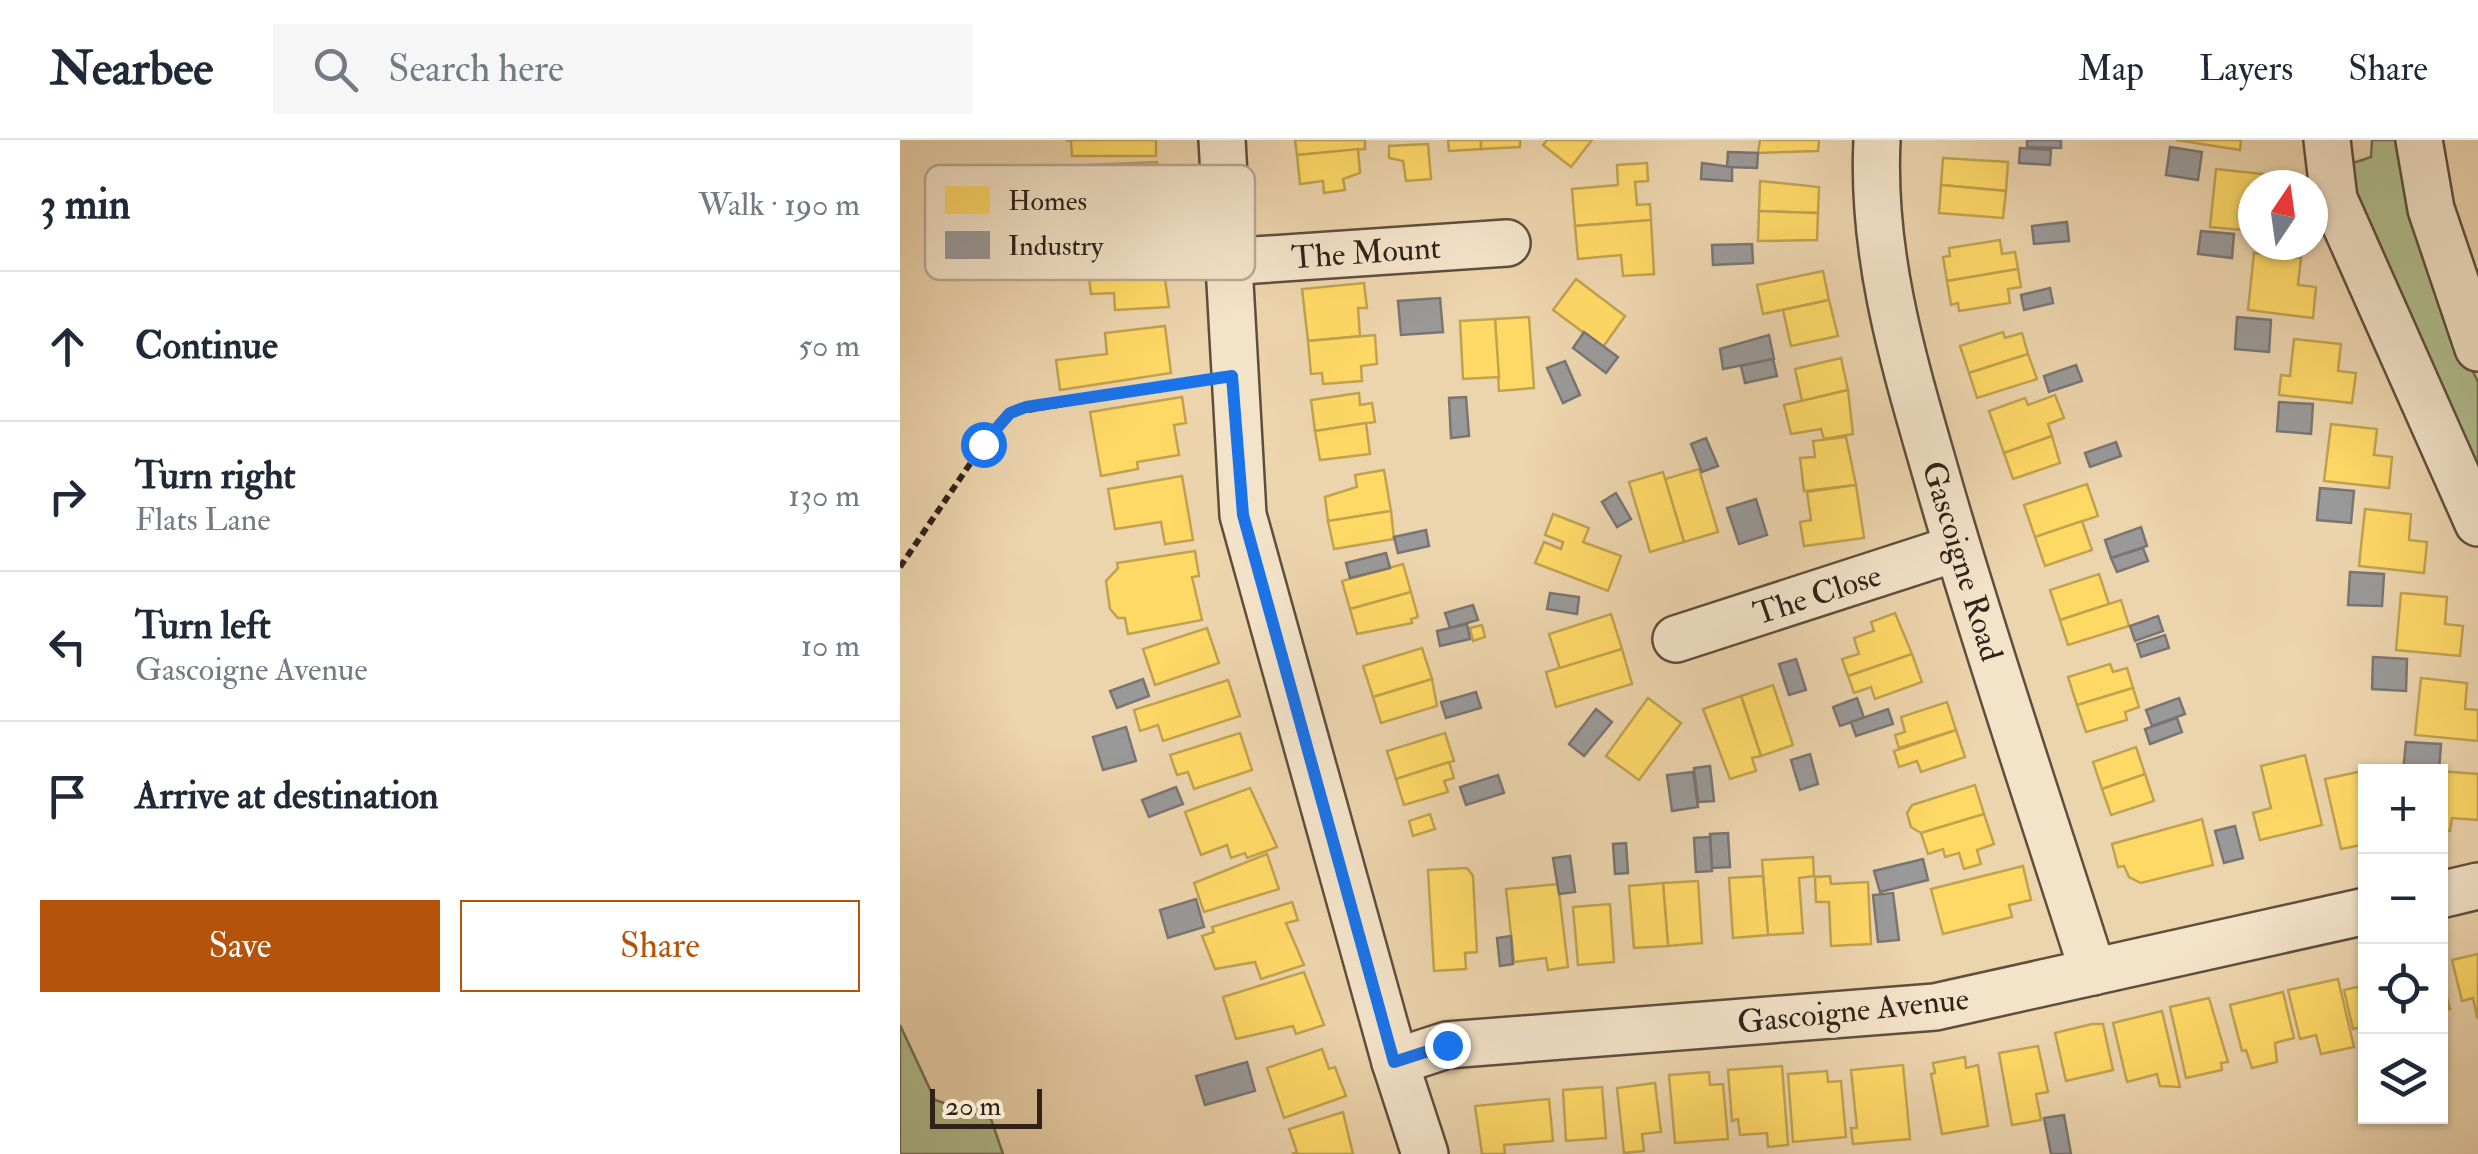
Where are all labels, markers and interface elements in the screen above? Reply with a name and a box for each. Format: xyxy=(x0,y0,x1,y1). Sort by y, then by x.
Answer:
search box xyxy=(273,24,973,114)
text: Nearbee xyxy=(50,39,213,99)
icon: search xyxy=(308,42,363,97)
text: Search here xyxy=(388,45,564,93)
text: Map xyxy=(2078,47,2144,91)
text: Layers xyxy=(2199,47,2293,91)
text: Share xyxy=(2348,47,2428,91)
legend xyxy=(925,165,1255,280)
north arrow xyxy=(2238,170,2328,260)
text: 3 min xyxy=(40,179,130,231)
text: Homes xyxy=(1008,184,1087,219)
text: Walk · 190 m xyxy=(698,185,860,225)
street label: The Mount xyxy=(1290,228,1442,278)
text: Industry xyxy=(1008,229,1104,264)
icon: ahead xyxy=(40,319,95,374)
text: Continue xyxy=(135,322,278,370)
text: 50 m xyxy=(798,326,860,366)
route start xyxy=(961,422,1007,468)
text: Turn right xyxy=(135,452,296,500)
street label: Gascoigne Road xyxy=(1913,457,2011,666)
icon: right xyxy=(40,469,95,524)
text: 130 m xyxy=(788,476,860,516)
text: Flats Lane xyxy=(135,500,271,540)
street label: The Close xyxy=(1748,556,1886,634)
text: Turn left xyxy=(135,602,271,650)
icon: left xyxy=(40,619,95,674)
text: 10 m xyxy=(801,626,860,666)
text: Gascoigne Avenue xyxy=(135,650,368,690)
map controls xyxy=(2358,764,2448,1124)
button: + xyxy=(2358,764,2448,854)
icon: arrive xyxy=(40,769,95,824)
text: Arrive at destination xyxy=(135,772,439,820)
button: − xyxy=(2358,854,2448,944)
button: Save xyxy=(40,900,440,992)
button: Share xyxy=(460,900,860,992)
button: locate xyxy=(2358,944,2448,1034)
street label: Gascoigne Avenue xyxy=(1735,979,1971,1043)
route end xyxy=(1425,1023,1471,1069)
button: layers xyxy=(2358,1034,2448,1124)
scale bar xyxy=(930,1084,1042,1128)
text: 20 m xyxy=(945,1089,1001,1124)

